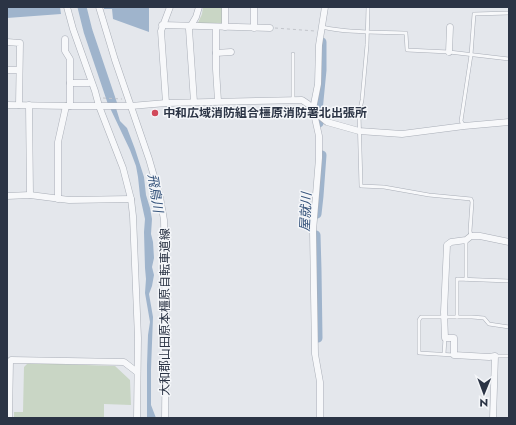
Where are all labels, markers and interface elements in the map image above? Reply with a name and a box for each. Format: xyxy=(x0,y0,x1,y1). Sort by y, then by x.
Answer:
place label: 中和広域消防組合橿原消防署北出張所 xyxy=(163,104,367,122)
marker: 中和広域消防組合橿原消防署北出張所 xyxy=(150,108,160,118)
water label: 飛鳥川 xyxy=(143,172,168,216)
water label: 屋就川 xyxy=(295,190,316,232)
street label: 大和郡山田原本橿原自転車道線 xyxy=(156,228,174,396)
north arrow xyxy=(464,373,504,413)
text: N xyxy=(479,395,488,411)

